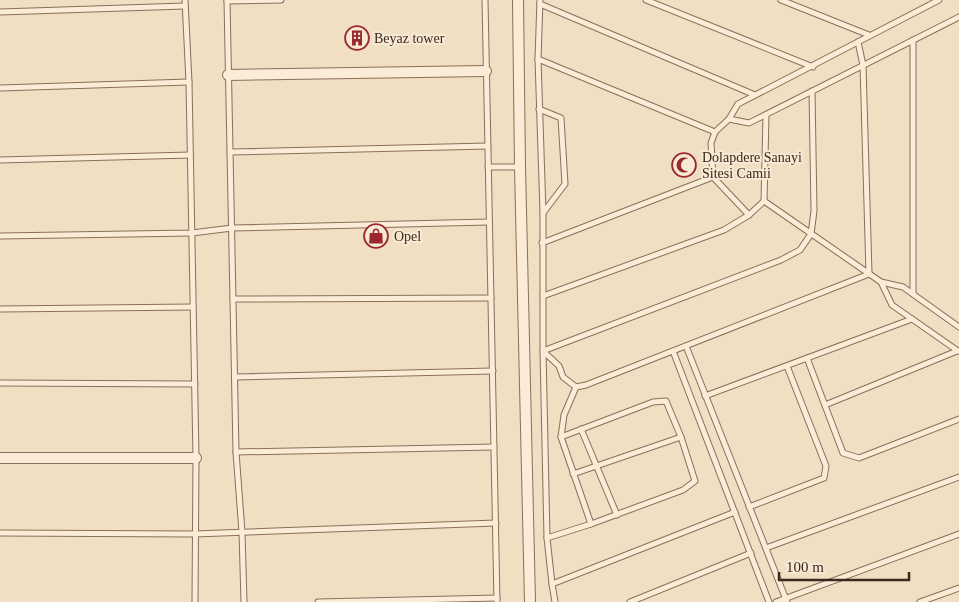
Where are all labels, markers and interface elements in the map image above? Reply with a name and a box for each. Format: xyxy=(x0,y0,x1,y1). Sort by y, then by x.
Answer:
building icon: Beyaz tower xyxy=(344,25,370,51)
place label: Beyaz tower xyxy=(374,31,445,46)
place label: Dolapdere Sanayi Sitesi Camii xyxy=(702,150,802,181)
mosque icon: Dolapdere Sanayi Sitesi Camii xyxy=(671,152,697,178)
shop icon: Opel xyxy=(363,223,389,249)
place label: Opel xyxy=(394,229,421,244)
scale bar xyxy=(779,550,909,582)
text: 100 m xyxy=(786,559,824,575)

